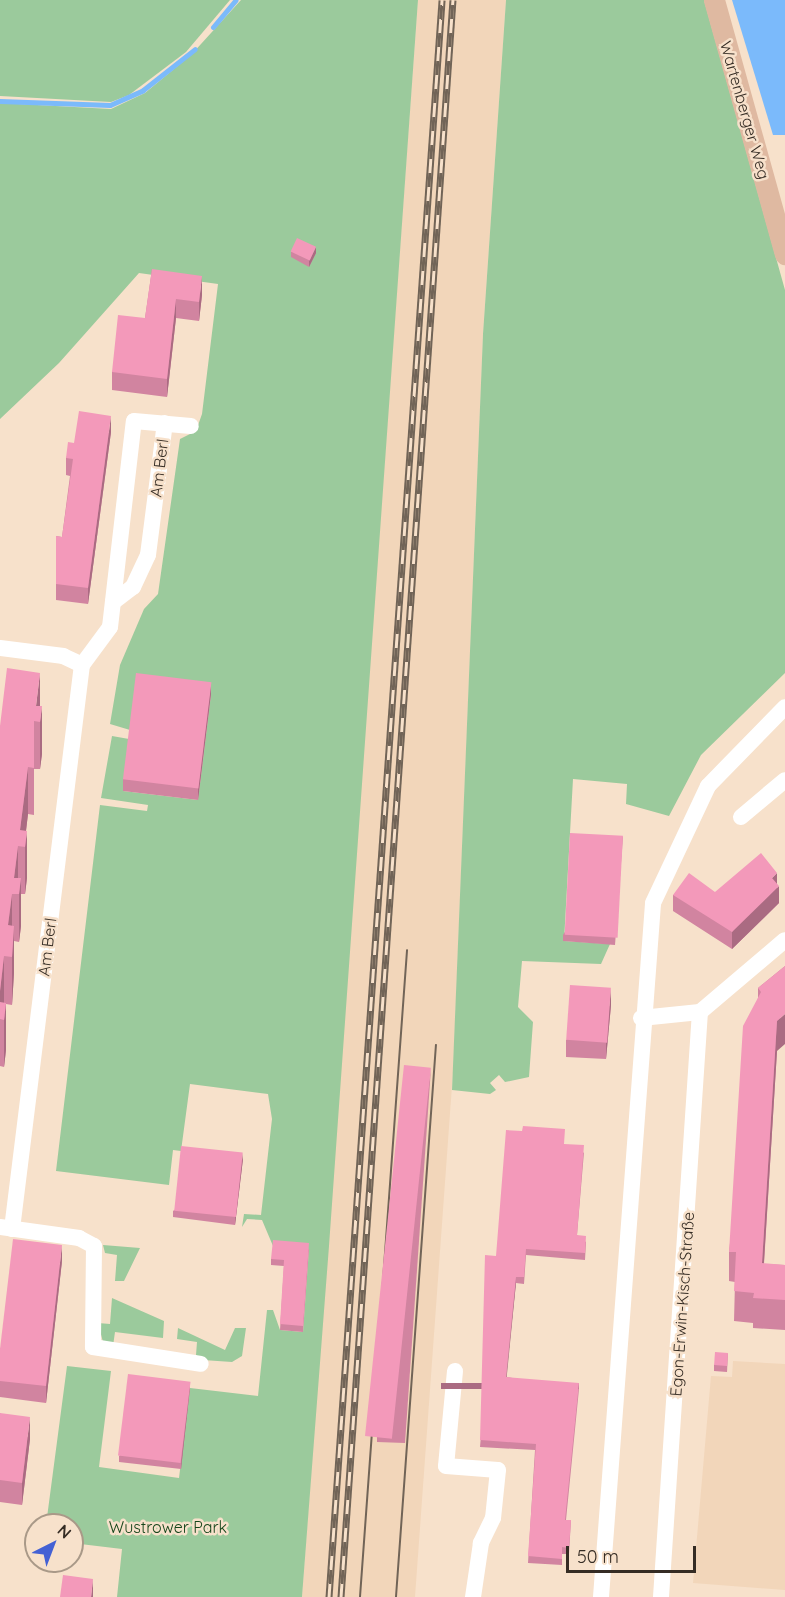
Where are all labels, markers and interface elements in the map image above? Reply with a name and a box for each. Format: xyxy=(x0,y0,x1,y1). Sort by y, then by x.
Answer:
street label: Wartenberger Weg xyxy=(716,39,774,181)
street label: Am Berl xyxy=(146,438,172,498)
street label: Am Berl xyxy=(34,917,60,977)
street label: Egon-Erwin-Kisch-Straße xyxy=(666,1211,698,1397)
north arrow xyxy=(24,1513,84,1573)
park label: Wustrower Park xyxy=(109,1517,227,1537)
text: N xyxy=(54,1520,76,1542)
scale bar xyxy=(569,1534,700,1572)
text: 50 m xyxy=(577,1545,619,1568)

